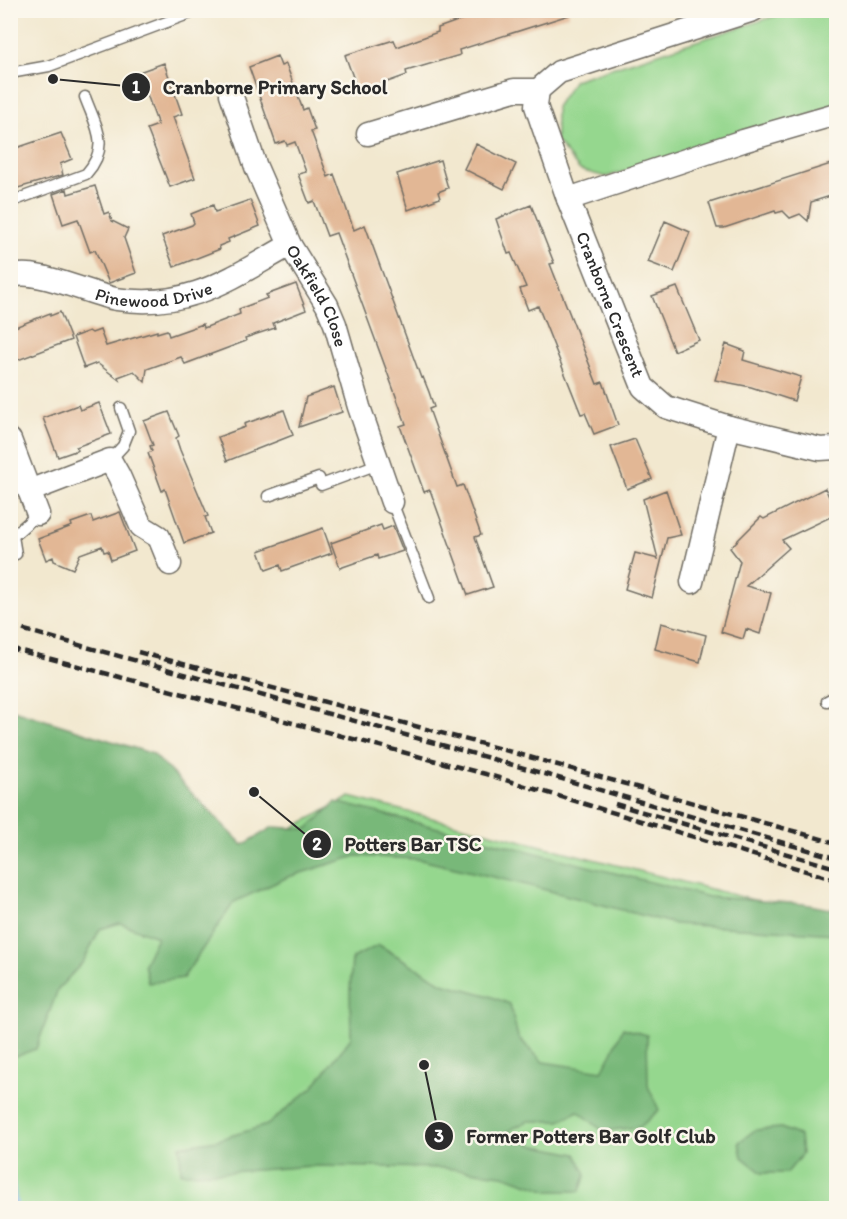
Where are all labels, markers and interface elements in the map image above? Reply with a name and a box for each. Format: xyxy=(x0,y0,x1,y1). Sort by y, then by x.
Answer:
callout: Cranborne Primary School xyxy=(121,68,399,106)
text: Cranborne Primary School xyxy=(163,75,388,100)
text: 1 xyxy=(132,76,141,98)
street label: Cranborne Crescent xyxy=(571,228,649,381)
street label: Oakfield Close xyxy=(281,240,352,349)
street label: Pinewood Drive xyxy=(92,277,216,312)
callout: Potters Bar TSC xyxy=(302,825,493,863)
text: Potters Bar TSC xyxy=(344,832,482,856)
text: 2 xyxy=(312,833,322,855)
callout: Former Potters Bar Golf Club xyxy=(424,1117,728,1155)
text: Former Potters Bar Golf Club xyxy=(466,1124,716,1148)
text: 3 xyxy=(434,1125,444,1147)

